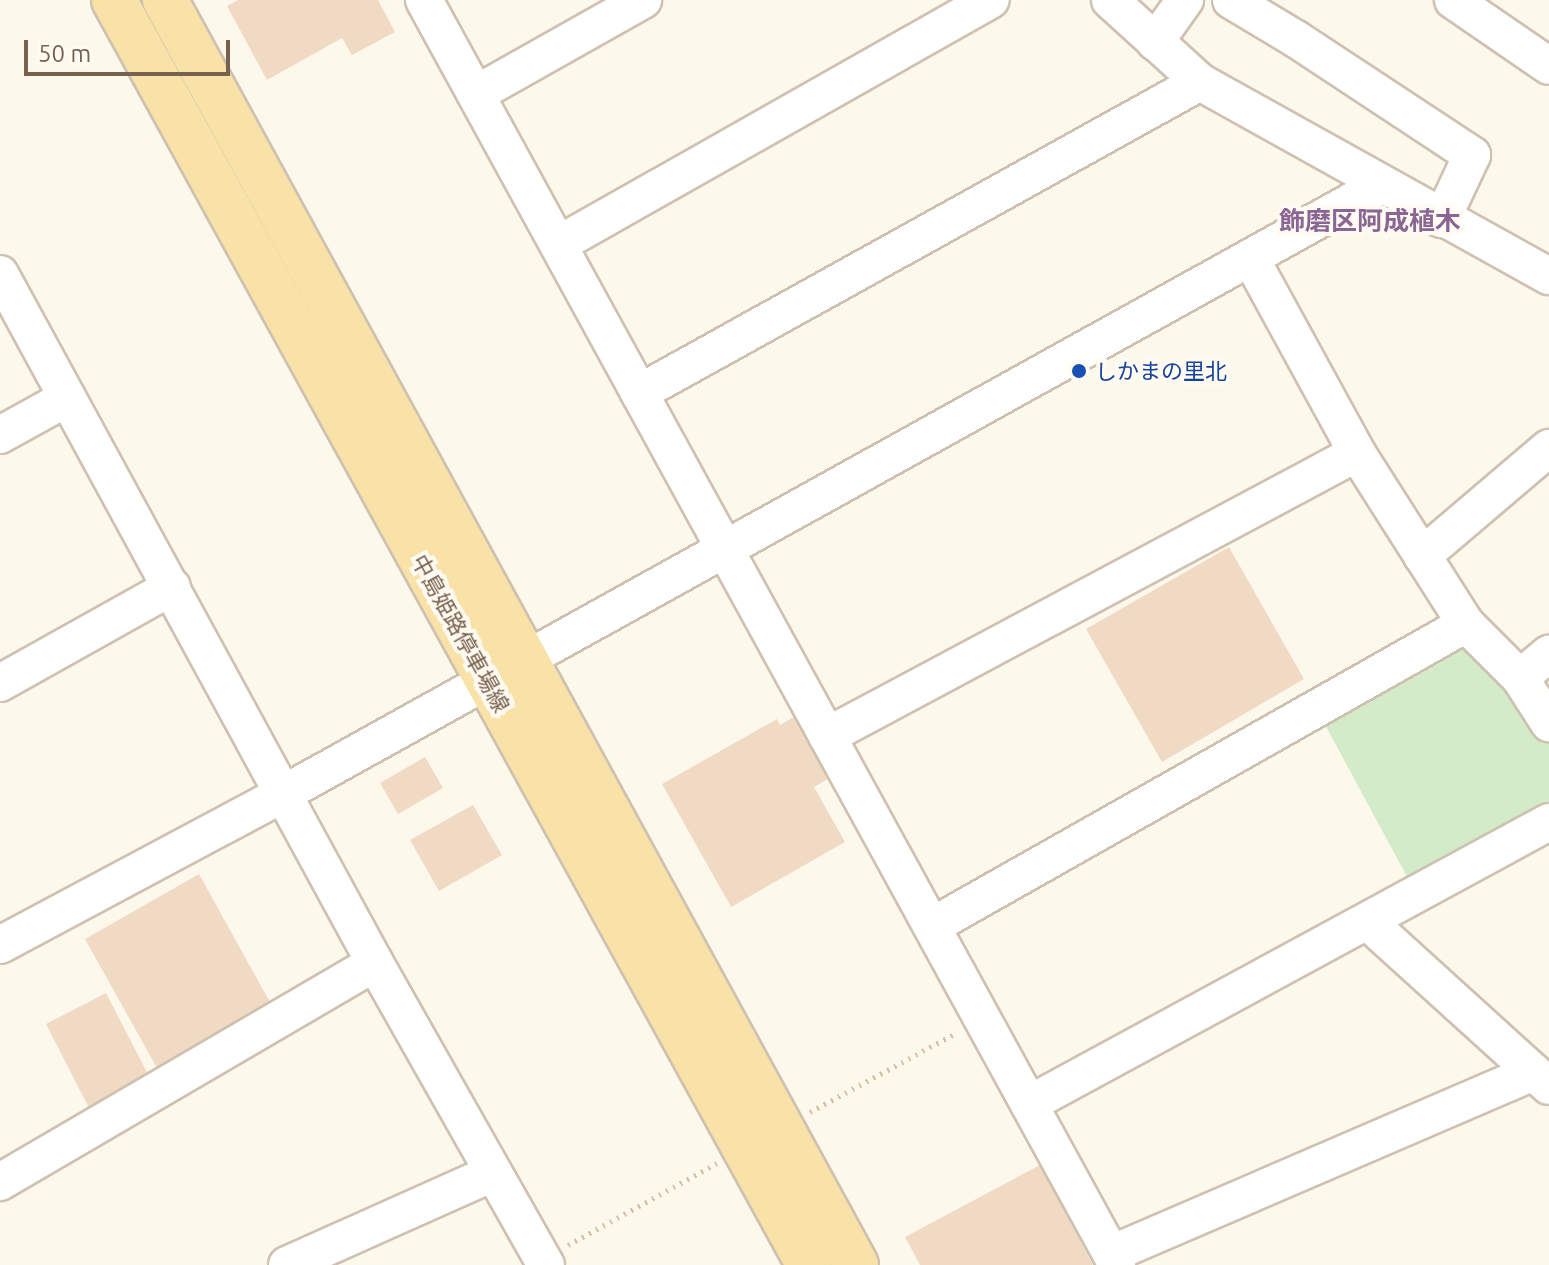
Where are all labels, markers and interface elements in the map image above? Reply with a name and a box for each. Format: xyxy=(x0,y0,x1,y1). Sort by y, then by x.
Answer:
scale bar xyxy=(28,24,234,74)
text: 50 m xyxy=(38,40,91,67)
district label: 飾磨区阿成植木 xyxy=(1279,205,1461,237)
place label: しかまの里北 xyxy=(1095,358,1227,384)
marker: しかまの里北 xyxy=(1070,362,1088,380)
street label: 中島姫路停車場線 xyxy=(407,550,515,716)

